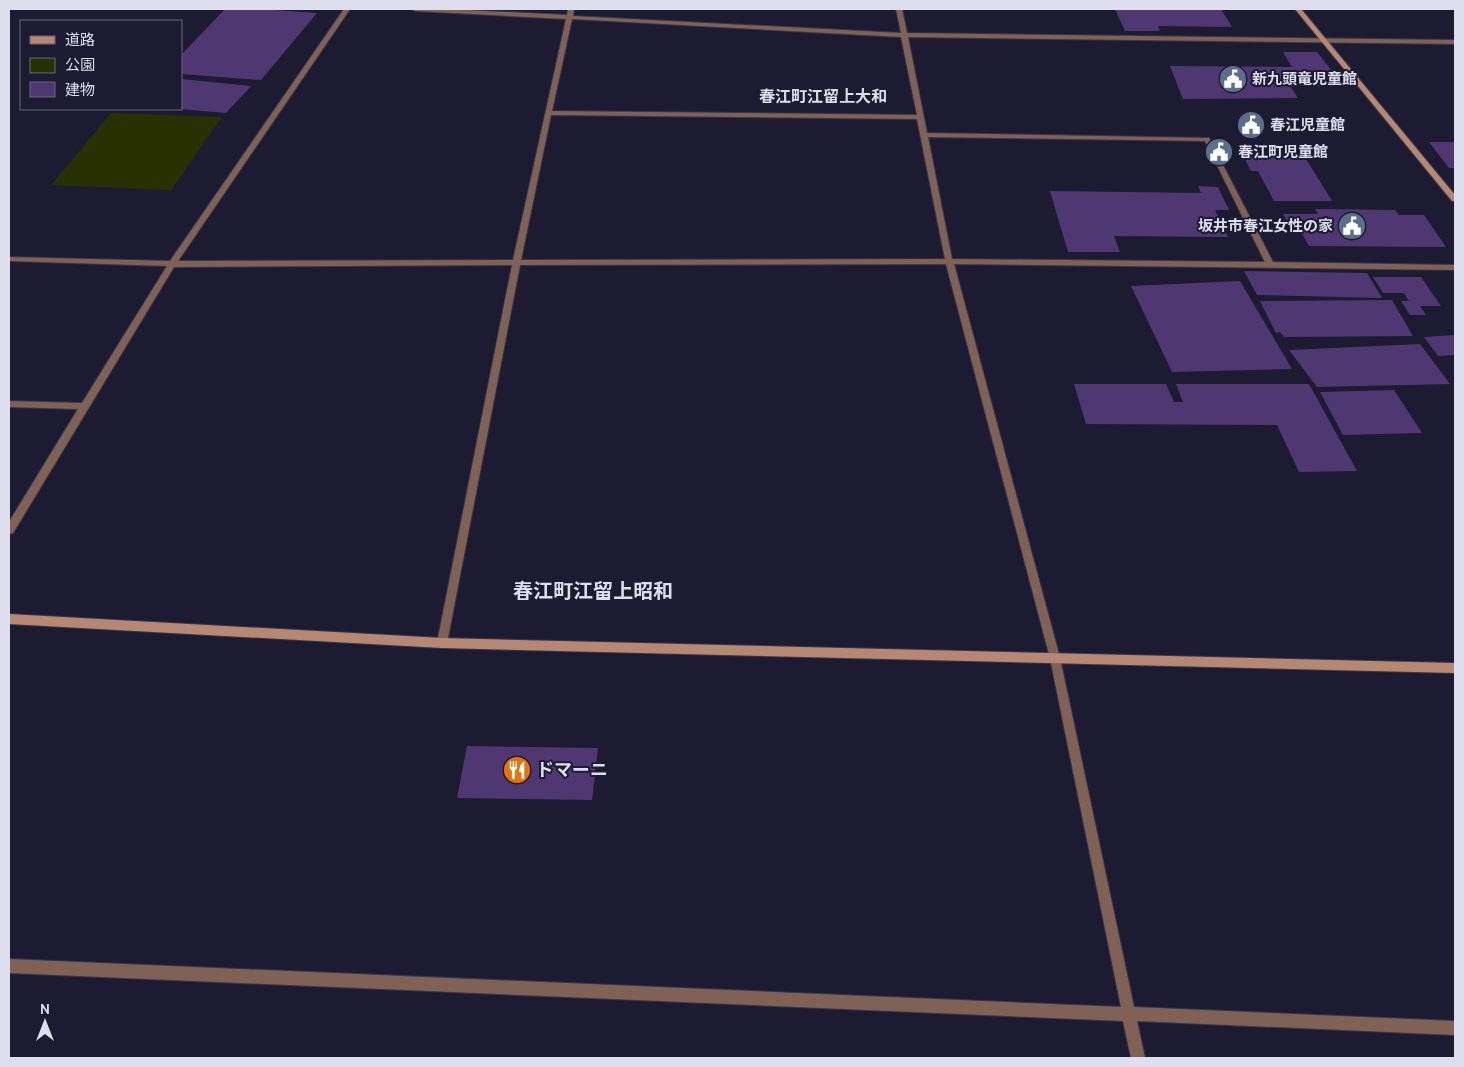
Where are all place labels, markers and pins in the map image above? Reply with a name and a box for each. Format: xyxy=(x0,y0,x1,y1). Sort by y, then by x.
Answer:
public building icon: 新九頭竜児童館 xyxy=(1218,64,1248,94)
place label: 新九頭竜児童館 xyxy=(1252,70,1357,88)
public building icon: 春江児童館 xyxy=(1236,110,1266,140)
place label: 春江児童館 xyxy=(1270,116,1345,134)
public building icon: 春江町児童館 xyxy=(1204,137,1234,167)
place label: 春江町児童館 xyxy=(1238,143,1328,161)
public building icon: 坂井市春江女性の家 xyxy=(1337,211,1367,241)
place label: 坂井市春江女性の家 xyxy=(1198,217,1333,235)
restaurant icon: ドマーニ xyxy=(502,755,532,785)
place label: ドマーニ xyxy=(536,759,608,781)

